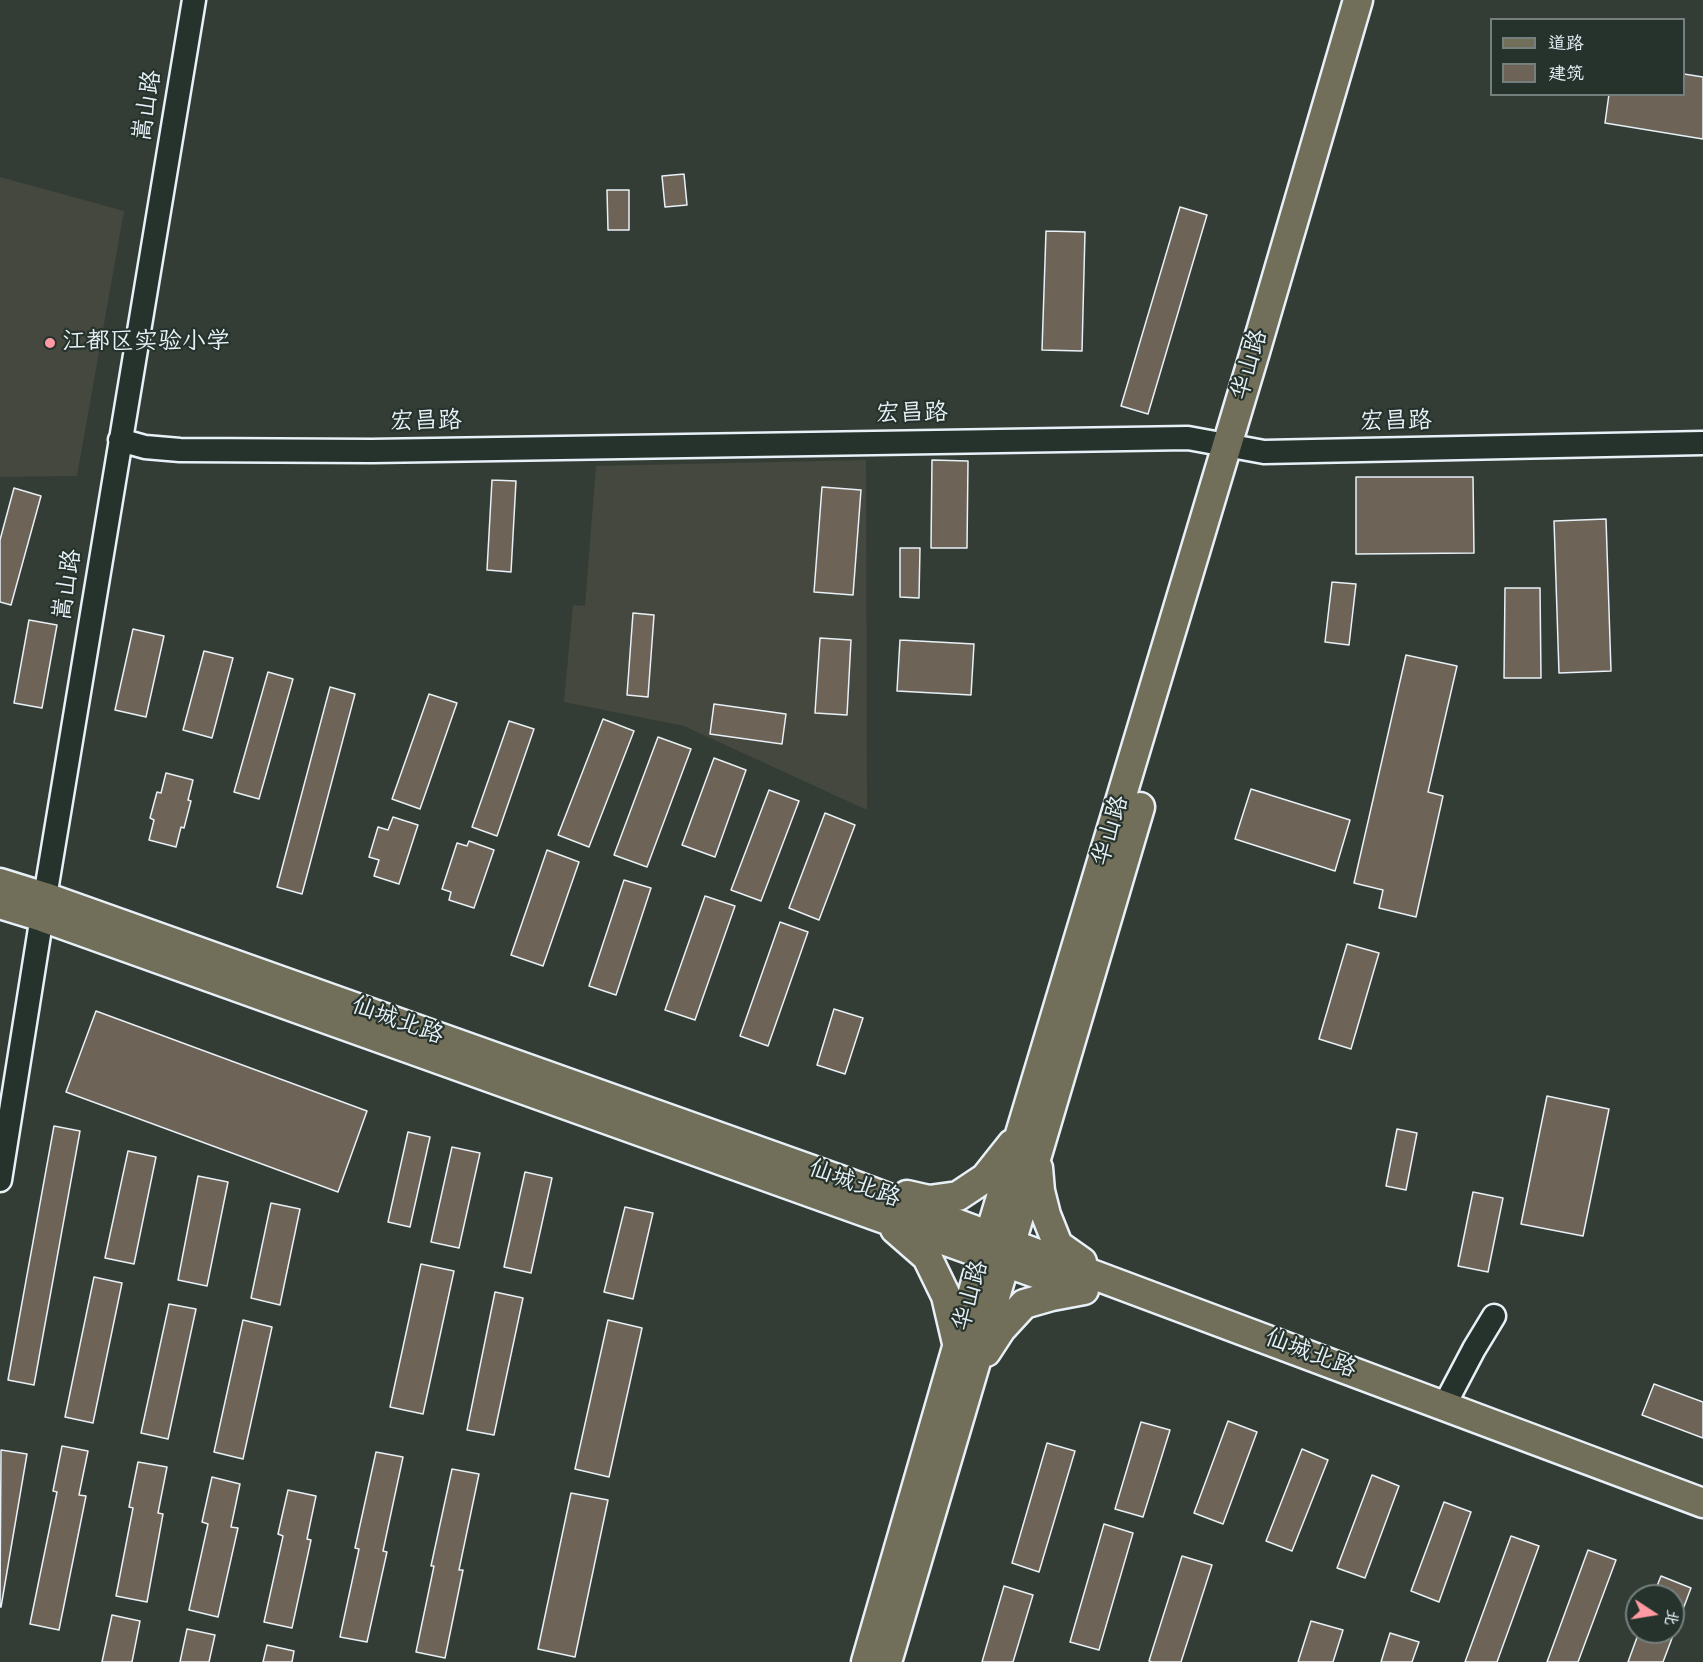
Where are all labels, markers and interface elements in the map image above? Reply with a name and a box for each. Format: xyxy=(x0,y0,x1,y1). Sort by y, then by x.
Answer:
legend xyxy=(1490,18,1685,96)
text: 道路 xyxy=(1548,32,1584,56)
text: 建筑 xyxy=(1548,62,1584,86)
street label: 嵩山路 xyxy=(129,68,169,144)
street label: 华山路 xyxy=(1227,326,1275,404)
place label: 江都区实验小学 xyxy=(62,329,230,357)
marker: 江都区实验小学 xyxy=(43,336,57,350)
street label: 宏昌路 xyxy=(876,400,948,430)
street label: 宏昌路 xyxy=(390,408,462,438)
street label: 宏昌路 xyxy=(1360,408,1432,438)
street label: 嵩山路 xyxy=(49,547,89,623)
street label: 华山路 xyxy=(1088,792,1136,870)
street label: 仙城北路 xyxy=(347,992,447,1052)
street label: 仙城北路 xyxy=(804,1155,904,1215)
street label: 华山路 xyxy=(948,1257,996,1335)
street label: 仙城北路 xyxy=(1260,1324,1360,1386)
north arrow xyxy=(1625,1584,1685,1644)
text: 北 xyxy=(1659,1607,1683,1627)

